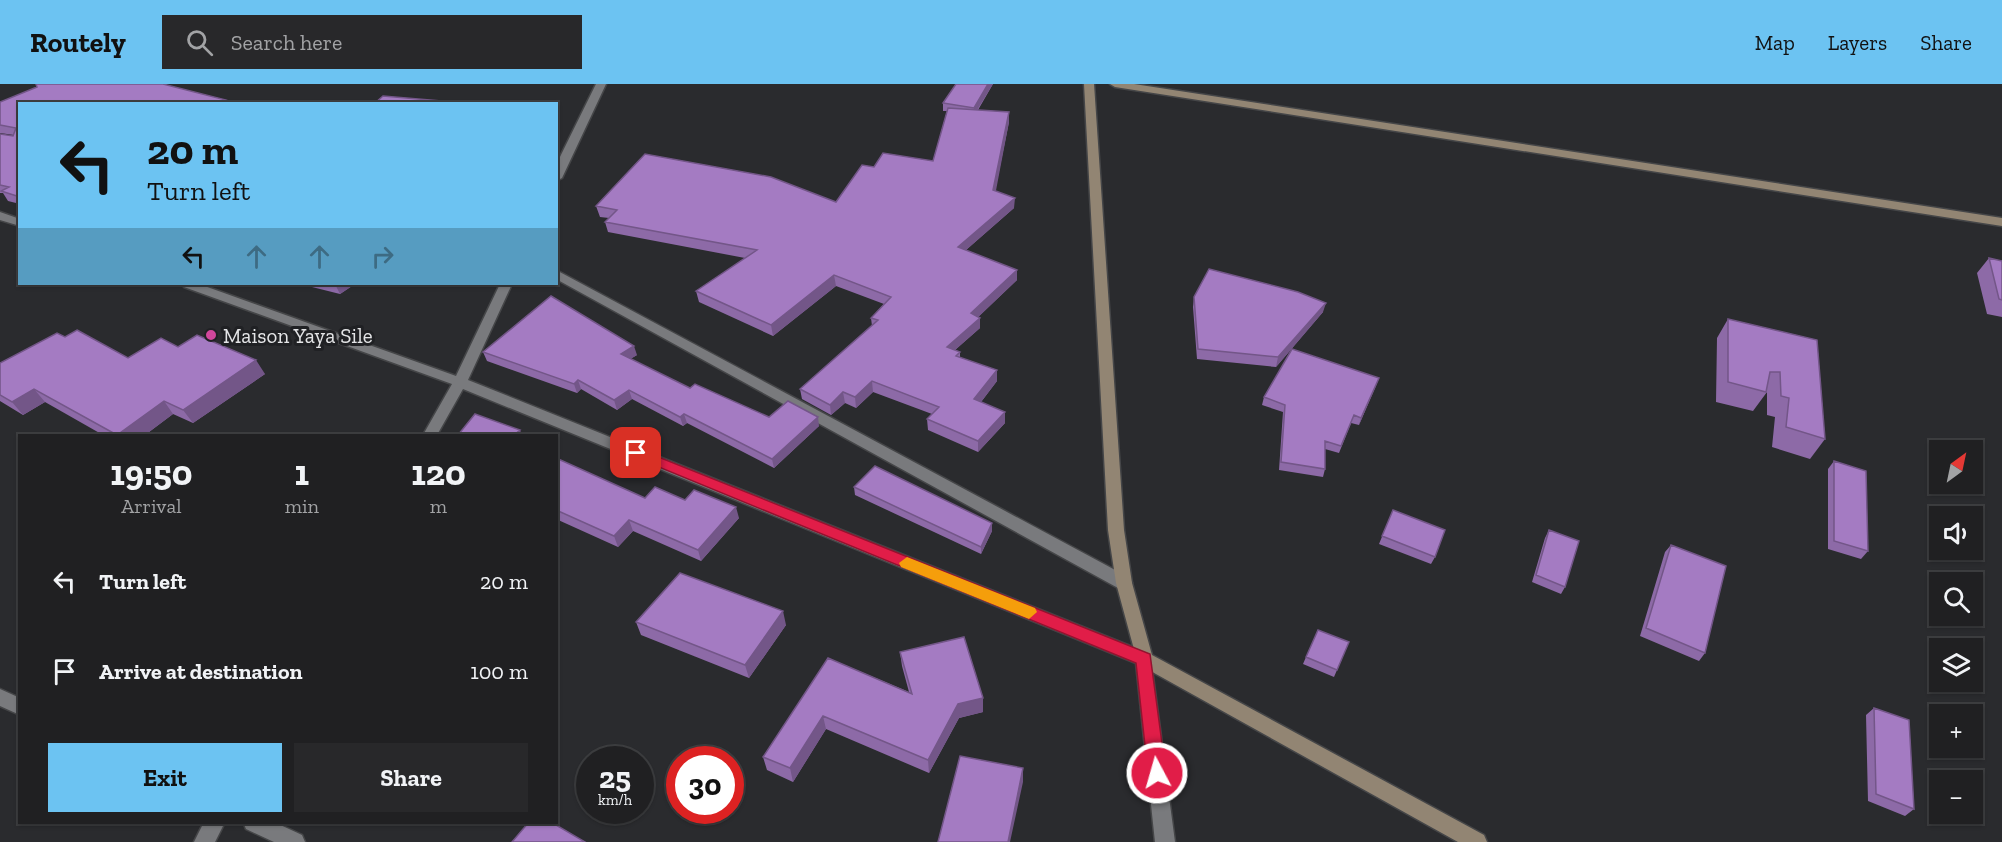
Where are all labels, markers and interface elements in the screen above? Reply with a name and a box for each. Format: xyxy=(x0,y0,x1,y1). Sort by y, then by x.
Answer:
search box xyxy=(162,15,582,69)
text: Routely xyxy=(30,26,126,59)
icon: search xyxy=(183,26,216,59)
text: Search here xyxy=(231,29,342,56)
text: Map xyxy=(1755,30,1795,55)
text: Layers xyxy=(1828,30,1887,55)
text: Share xyxy=(1920,30,1972,55)
text: 20 m xyxy=(147,124,238,175)
icon: left xyxy=(48,126,126,204)
text: Turn left xyxy=(147,175,250,207)
icon: left xyxy=(177,240,210,273)
icon: ahead xyxy=(240,240,273,273)
icon: ahead xyxy=(303,240,336,273)
icon: right xyxy=(366,240,399,273)
place label: Maison Yaya Sile xyxy=(223,323,373,348)
marker: Maison Yaya Sile xyxy=(204,328,218,342)
pin xyxy=(610,427,661,478)
icon: arrive xyxy=(619,436,652,469)
north arrow xyxy=(1929,440,1983,494)
map controls xyxy=(1929,440,1983,824)
text: 19:50 xyxy=(110,451,192,494)
text: 1 xyxy=(295,451,309,494)
text: 120 xyxy=(411,451,466,494)
text: Arrival xyxy=(121,494,181,518)
text: min xyxy=(285,494,319,518)
text: m xyxy=(430,494,447,518)
button: sound xyxy=(1929,506,1983,560)
icon: left xyxy=(48,565,81,598)
text: Turn left xyxy=(99,568,186,595)
text: 20 m xyxy=(480,568,528,595)
button: search xyxy=(1929,572,1983,626)
button: layers xyxy=(1929,638,1983,692)
icon: arrive xyxy=(48,655,81,688)
text: Arrive at destination xyxy=(99,658,302,685)
text: 100 m xyxy=(470,658,528,685)
button: + xyxy=(1929,704,1983,758)
position arrow xyxy=(1125,741,1189,805)
button: Exit xyxy=(48,743,282,812)
button: Share xyxy=(294,743,528,812)
speed limit sign: 30 xyxy=(666,746,744,824)
text: 25 xyxy=(599,760,631,796)
button: − xyxy=(1929,770,1983,824)
text: km/h xyxy=(598,791,632,809)

